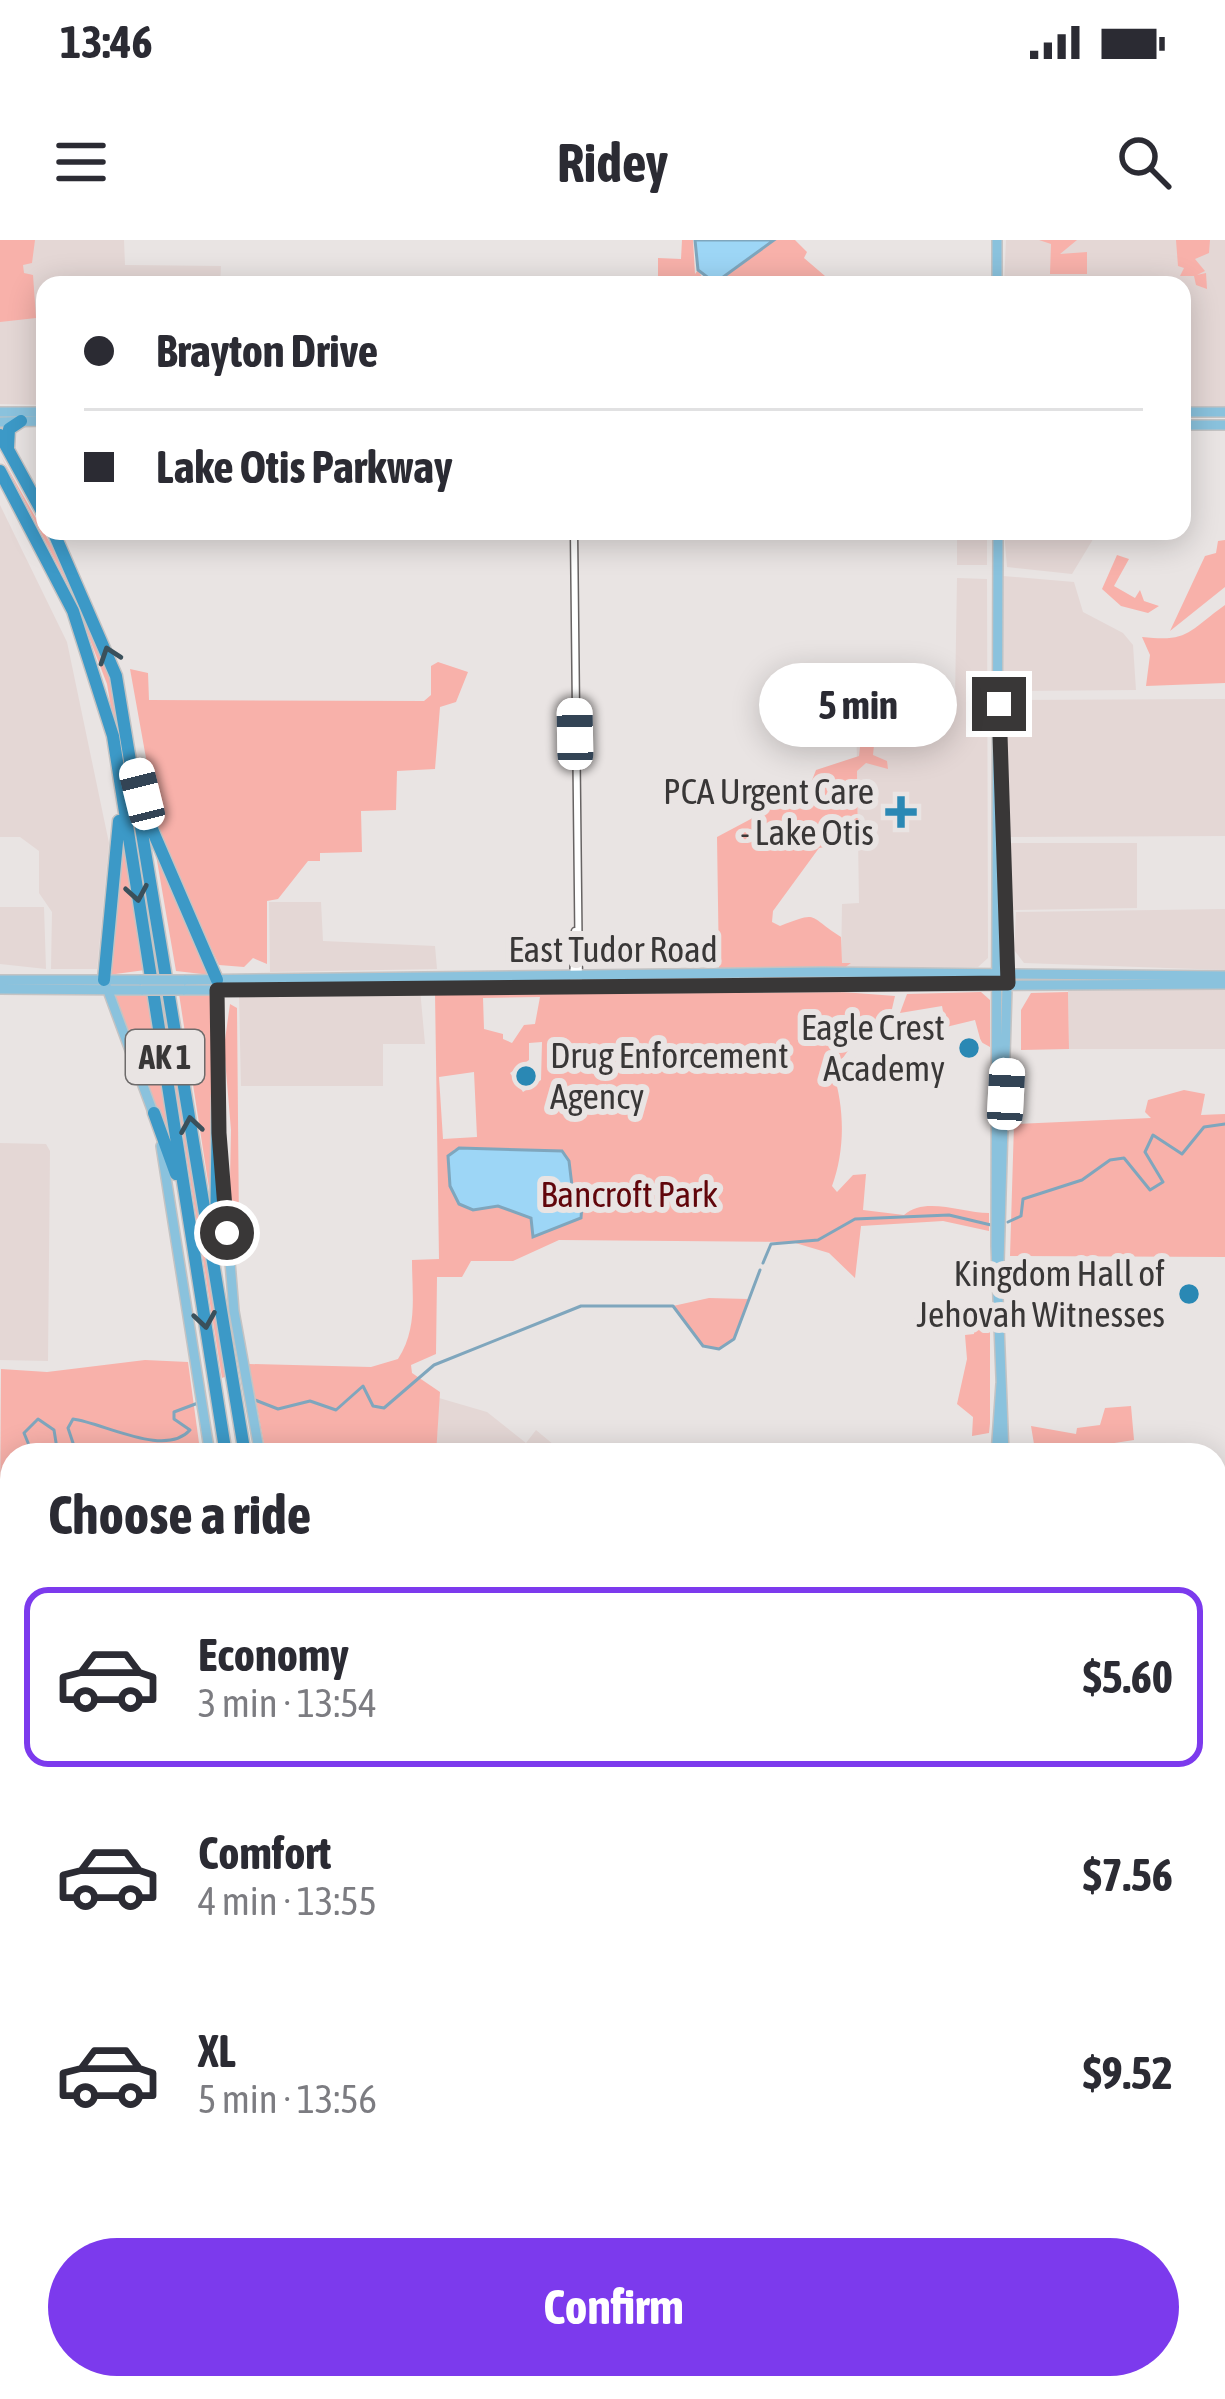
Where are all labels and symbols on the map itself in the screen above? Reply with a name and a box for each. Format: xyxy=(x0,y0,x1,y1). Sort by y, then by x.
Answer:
one-way arrow xyxy=(99,645,123,666)
callout: 5 min xyxy=(759,662,957,746)
route end xyxy=(972,677,1026,731)
car xyxy=(556,698,594,770)
car xyxy=(116,755,168,833)
place label: PCA Urgent Care - Lake Otis xyxy=(663,770,874,853)
marker: PCA Urgent Care - Lake Otis xyxy=(885,796,917,828)
one-way arrow xyxy=(124,883,149,903)
street label: East Tudor Road xyxy=(508,928,718,970)
place label: Eagle Crest Academy xyxy=(801,1006,945,1089)
road number: AK 1 xyxy=(126,1030,204,1084)
place label: Drug Enforcement Agency xyxy=(550,1034,789,1117)
marker: Eagle Crest Academy xyxy=(956,1035,982,1061)
car xyxy=(986,1057,1026,1131)
marker: Drug Enforcement Agency xyxy=(513,1063,539,1089)
one-way arrow xyxy=(179,1115,204,1135)
park label: Bancroft Park xyxy=(540,1173,718,1215)
route start xyxy=(200,1206,254,1260)
place label: Kingdom Hall of Jehovah Witnesses xyxy=(916,1252,1165,1335)
marker: Kingdom Hall of Jehovah Witnesses xyxy=(1176,1281,1202,1307)
one-way arrow xyxy=(191,1310,217,1329)

